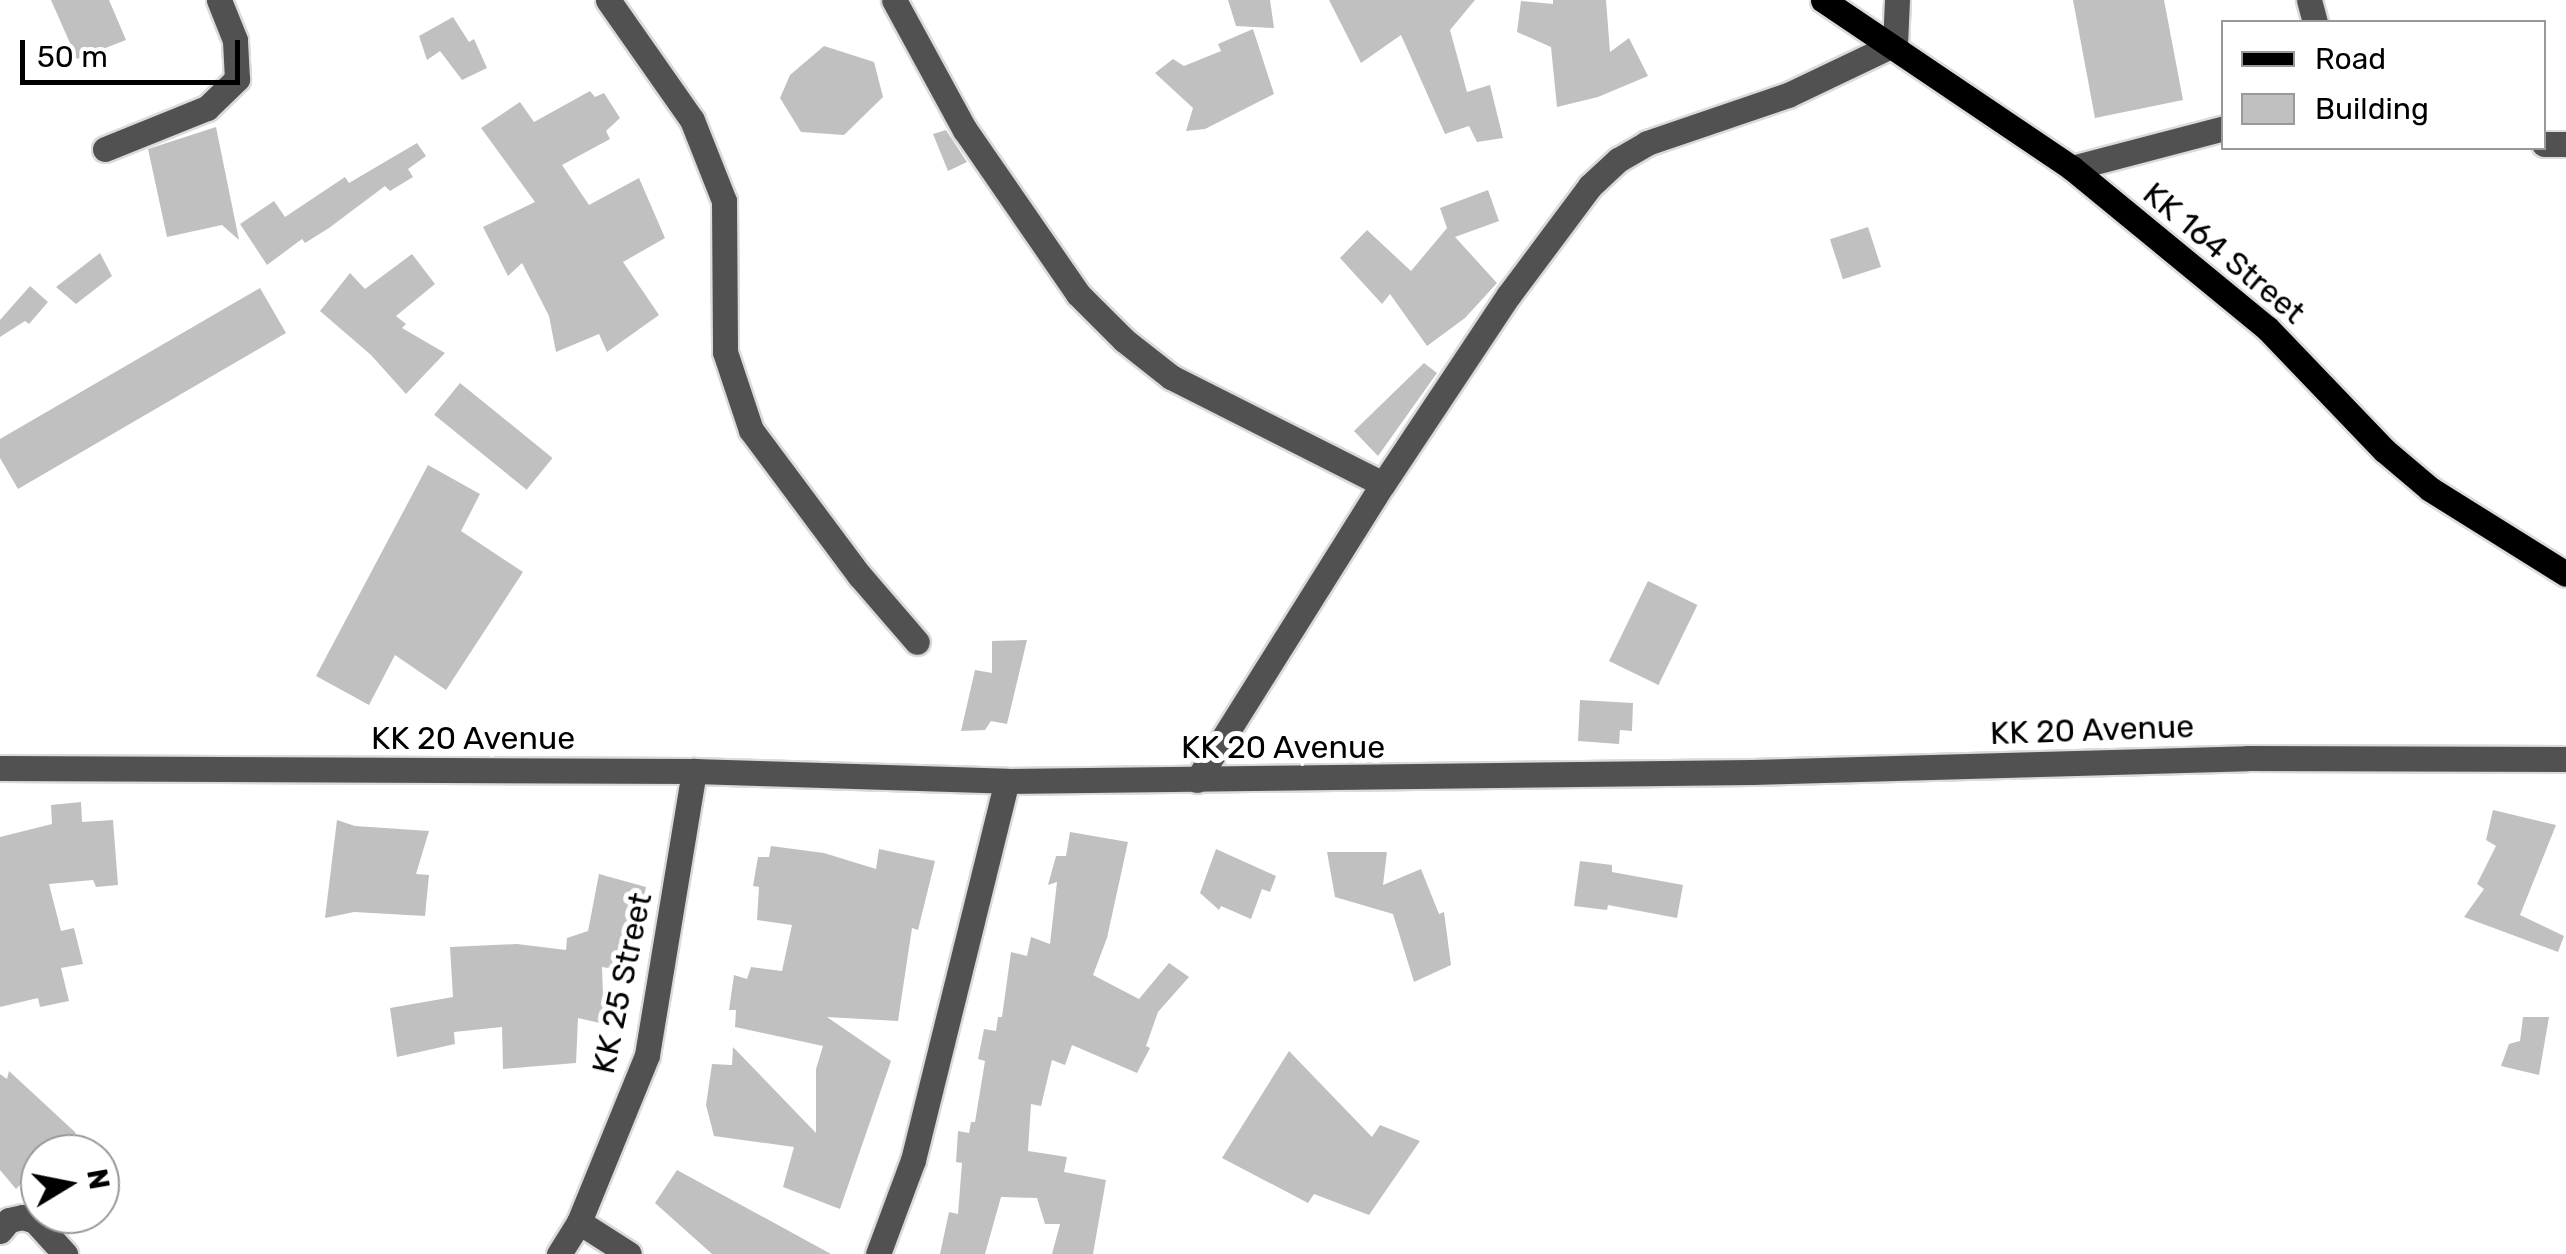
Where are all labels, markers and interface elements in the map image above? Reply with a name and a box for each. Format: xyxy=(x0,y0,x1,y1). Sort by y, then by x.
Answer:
scale bar xyxy=(25,20,245,82)
legend xyxy=(2221,20,2546,150)
text: 50 m xyxy=(37,39,108,75)
text: Road xyxy=(2315,41,2386,77)
text: Building xyxy=(2315,91,2429,127)
street label: KK 164 Street xyxy=(2135,174,2313,332)
street label: KK 20 Avenue xyxy=(1989,707,2195,753)
street label: KK 20 Avenue xyxy=(370,719,576,757)
street label: KK 20 Avenue xyxy=(1180,728,1386,766)
street label: KK 25 Street xyxy=(584,889,660,1077)
north arrow xyxy=(20,1134,120,1234)
text: N xyxy=(80,1166,116,1192)

